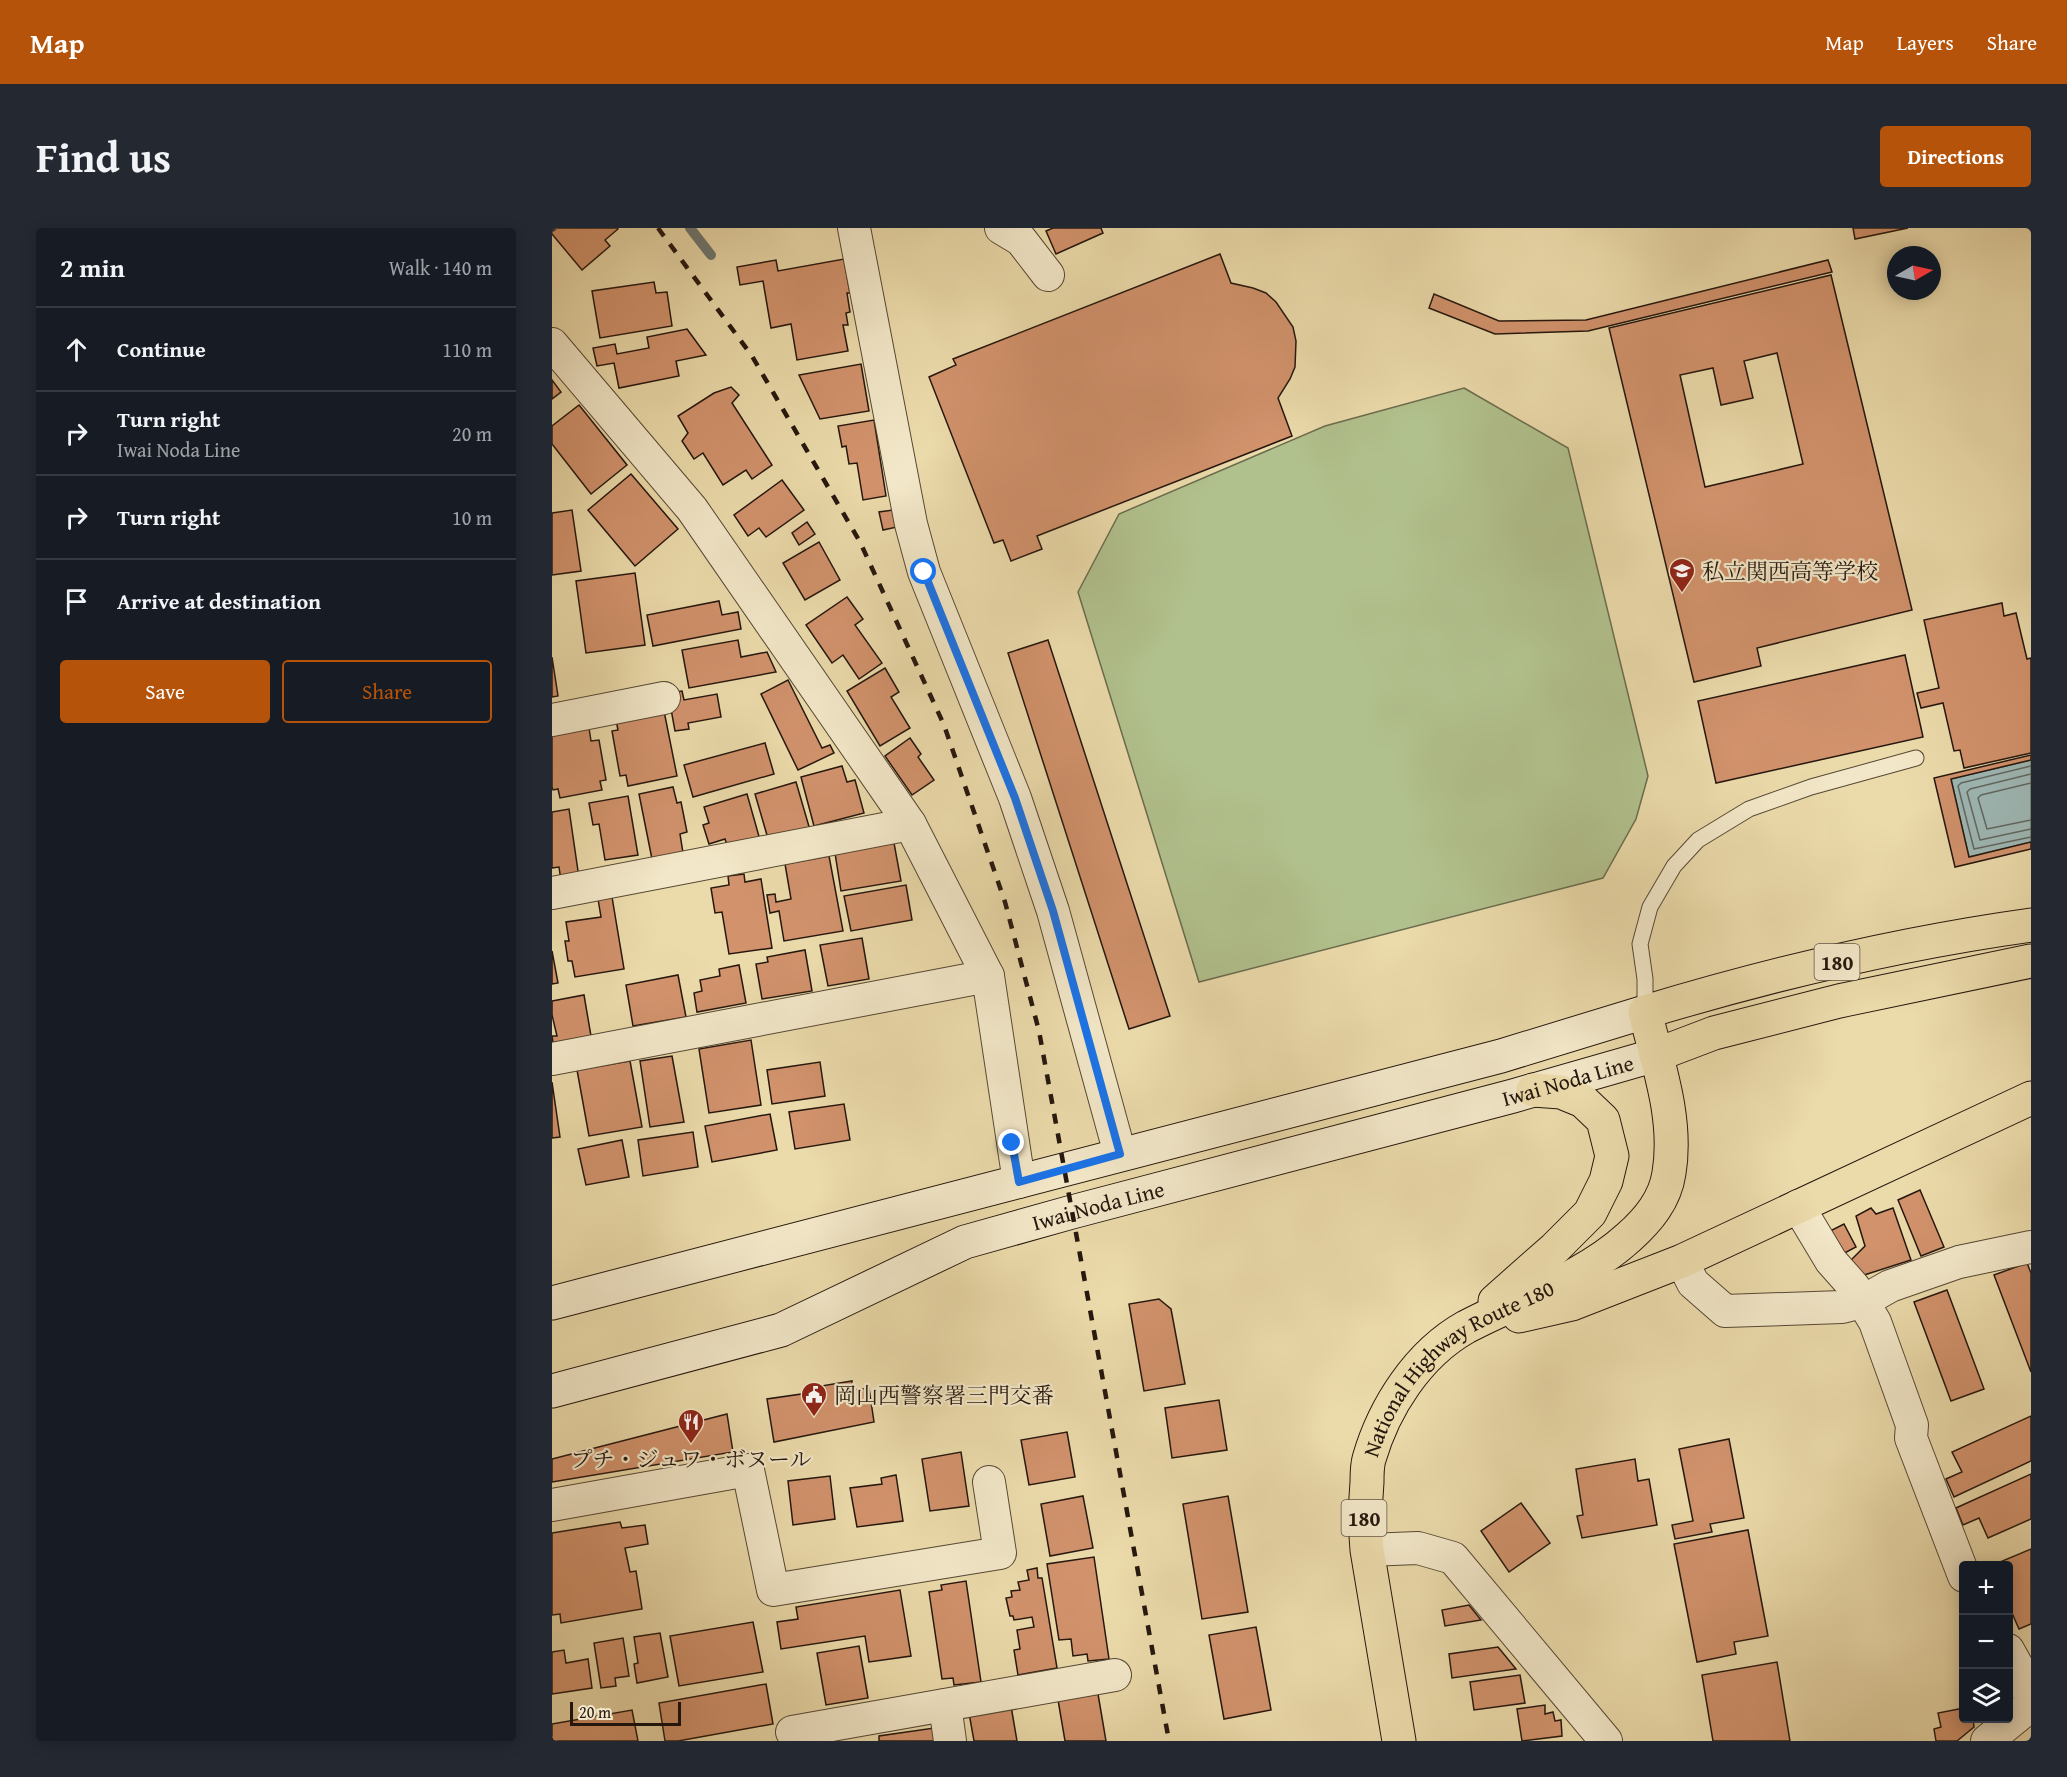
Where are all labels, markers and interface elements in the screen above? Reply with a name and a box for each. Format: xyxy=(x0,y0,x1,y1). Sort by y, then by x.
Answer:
text: Map xyxy=(30,22,84,63)
text: Map xyxy=(1825,27,1864,58)
text: Layers xyxy=(1897,27,1954,58)
text: Share xyxy=(1987,27,2037,58)
text: Find us xyxy=(36,126,171,187)
button: Directions xyxy=(1880,126,2031,187)
north arrow xyxy=(1887,246,1941,300)
text: 2 min xyxy=(60,248,125,287)
text: Walk · 140 m xyxy=(389,253,492,282)
icon: ahead xyxy=(60,333,93,366)
text: Continue xyxy=(117,333,206,365)
text: 110 m xyxy=(442,335,492,364)
text: Turn right xyxy=(117,403,220,435)
icon: right xyxy=(60,417,93,450)
text: 20 m xyxy=(452,419,492,448)
text: Iwai Noda Line xyxy=(117,435,240,464)
icon: right xyxy=(60,501,93,534)
text: Turn right xyxy=(117,501,220,533)
text: 10 m xyxy=(452,503,492,532)
place label: 私立関西高等学校 xyxy=(1702,555,1878,587)
school or university icon: 私立関西高等学校 xyxy=(1667,556,1697,594)
route start xyxy=(910,558,936,584)
icon: arrive xyxy=(60,585,93,618)
text: Arrive at destination xyxy=(117,585,321,617)
button: Save xyxy=(60,660,270,723)
button: Share xyxy=(282,660,492,723)
road number: 180 xyxy=(1814,944,1860,980)
street label: Iwai Noda Line xyxy=(1498,1046,1637,1114)
route end xyxy=(998,1129,1024,1155)
street label: Iwai Noda Line xyxy=(1028,1172,1168,1238)
street label: National Highway Route 180 xyxy=(1355,1272,1559,1461)
place label: 岡山西警察署三門交番 xyxy=(834,1379,1054,1411)
public building icon: 岡山西警察署三門交番 xyxy=(799,1380,829,1418)
restaurant icon: プチ・ジュワ・ボヌール xyxy=(676,1407,706,1445)
place label: プチ・ジュワ・ボヌール xyxy=(570,1443,812,1475)
road number: 180 xyxy=(1342,1500,1386,1536)
map controls xyxy=(1959,1561,2013,1723)
button: + xyxy=(1959,1561,2013,1615)
button: − xyxy=(1959,1615,2013,1669)
button: layers xyxy=(1959,1669,2013,1723)
scale bar xyxy=(570,1699,681,1726)
text: 20 m xyxy=(579,1700,611,1724)

